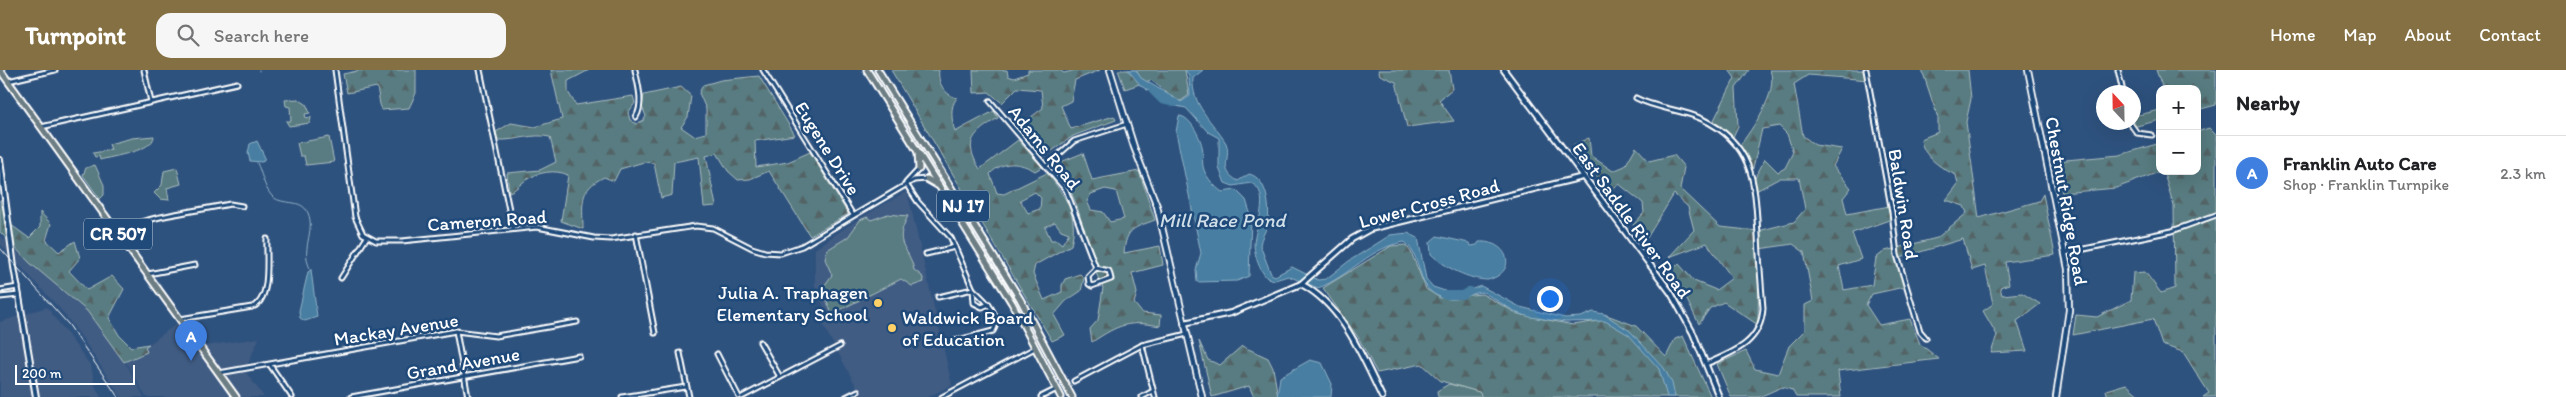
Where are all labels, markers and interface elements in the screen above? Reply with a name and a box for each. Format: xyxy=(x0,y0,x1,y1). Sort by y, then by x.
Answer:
search box xyxy=(156,13,506,58)
text: Turnpoint xyxy=(25,21,126,50)
icon: search xyxy=(174,21,202,49)
text: Search here xyxy=(214,24,309,47)
text: Home xyxy=(2270,24,2316,46)
text: Map xyxy=(2344,24,2377,46)
text: About xyxy=(2405,24,2451,46)
text: Contact xyxy=(2479,24,2541,46)
north arrow xyxy=(2096,85,2141,130)
map controls xyxy=(2156,85,2201,175)
button: + xyxy=(2156,85,2201,130)
text: Nearby xyxy=(2236,90,2300,115)
street label: Eugene Drive xyxy=(790,97,865,199)
street label: Adams Road xyxy=(1004,100,1086,195)
street label: Chestnut Ridge Road xyxy=(2040,115,2093,287)
button: − xyxy=(2156,130,2201,175)
street label: East Saddle River Road xyxy=(1567,138,1696,303)
street label: Baldwin Road xyxy=(1883,147,1924,261)
text: Franklin Auto Care xyxy=(2283,152,2437,175)
text: A xyxy=(2247,164,2257,183)
text: 2.3 km xyxy=(2500,164,2546,183)
street label: Lower Cross Road xyxy=(1356,174,1502,233)
text: Shop · Franklin Turnpike xyxy=(2283,175,2449,194)
road number: NJ 17 xyxy=(937,190,989,222)
street label: Cameron Road xyxy=(426,205,548,236)
water label: Mill Race Pond xyxy=(1159,208,1287,232)
road number: CR 507 xyxy=(84,218,152,250)
place label: Julia A. Traphagen Elementary School xyxy=(716,281,869,326)
your location xyxy=(1537,286,1563,312)
marker: Julia A. Traphagen Elementary School xyxy=(872,297,884,309)
place label: Waldwick Board of Education xyxy=(902,306,1034,351)
street label: Mackay Avenue xyxy=(332,308,460,351)
pin: A xyxy=(175,320,207,361)
marker: Waldwick Board of Education xyxy=(886,322,898,334)
street label: Grand Avenue xyxy=(405,342,522,385)
scale bar xyxy=(15,362,135,385)
text: 200 m xyxy=(22,365,62,382)

